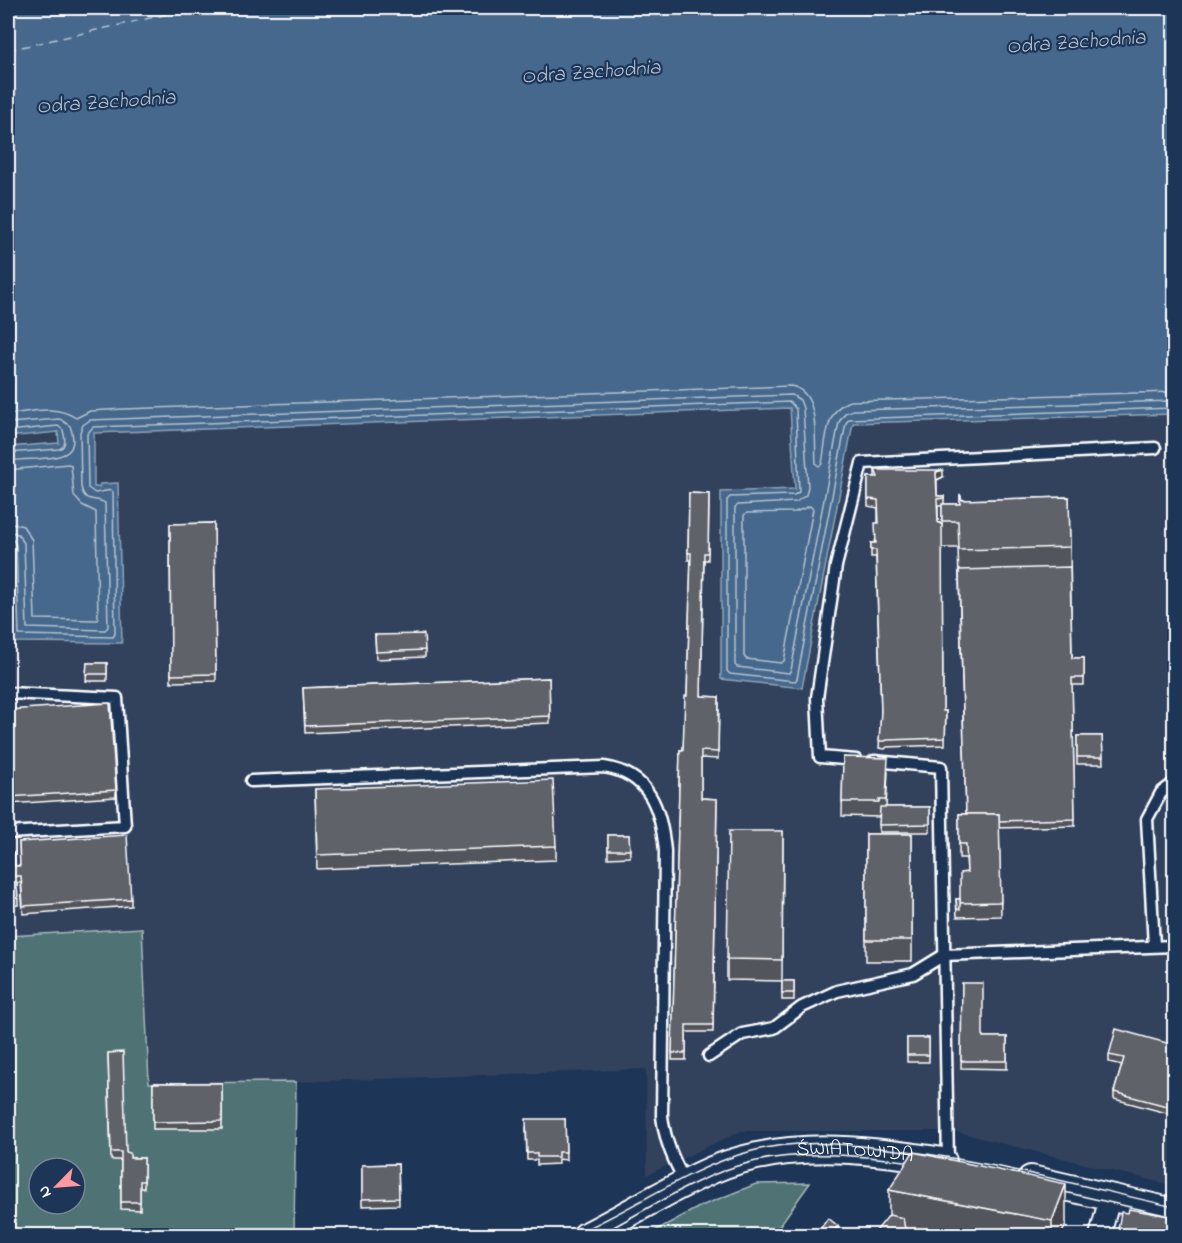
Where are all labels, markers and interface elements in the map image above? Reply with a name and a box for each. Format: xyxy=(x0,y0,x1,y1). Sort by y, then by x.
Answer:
water label: Odra Zachodnia xyxy=(1005,23,1147,63)
water label: Odra Zachodnia xyxy=(520,53,662,93)
water label: Odra Zachodnia xyxy=(35,83,177,123)
street label: ŚWIATOWIDA xyxy=(796,1135,915,1171)
north arrow xyxy=(27,1156,87,1216)
text: N xyxy=(32,1181,58,1201)

